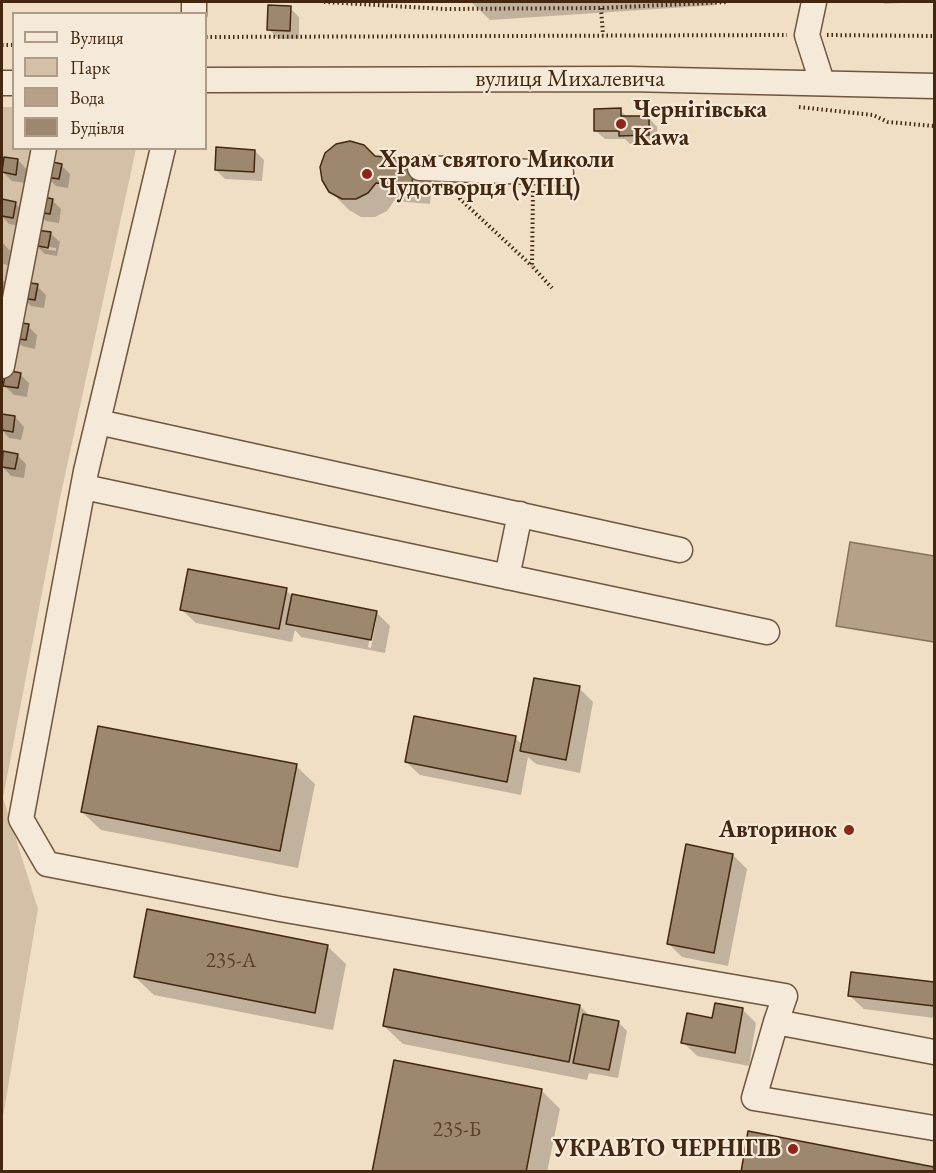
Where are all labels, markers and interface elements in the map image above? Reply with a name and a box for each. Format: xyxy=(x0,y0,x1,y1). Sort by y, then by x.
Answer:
legend xyxy=(12,12,207,150)
text: Вулиця xyxy=(70,26,123,49)
text: Парк xyxy=(70,56,110,79)
street label: вулиця Михалевича xyxy=(475,65,665,93)
text: Вода xyxy=(70,86,104,109)
place label: Чернігівська Kawa xyxy=(633,96,767,152)
text: Будівля xyxy=(70,116,125,139)
marker: Чернігівська Kawa xyxy=(614,117,628,131)
place label: Храм святого Миколи Чудотворця (УПЦ) xyxy=(379,146,614,202)
marker: Храм святого Миколи Чудотворця (УПЦ) xyxy=(360,167,374,181)
place label: Авторинок xyxy=(719,816,837,844)
marker: Авторинок xyxy=(842,823,856,837)
house number: 235-А xyxy=(206,948,256,974)
house number: 235-Б xyxy=(433,1117,481,1143)
place label: УКРАВТО ЧЕРНІГІВ xyxy=(553,1135,781,1163)
marker: УКРАВТО ЧЕРНІГІВ xyxy=(786,1142,800,1156)

